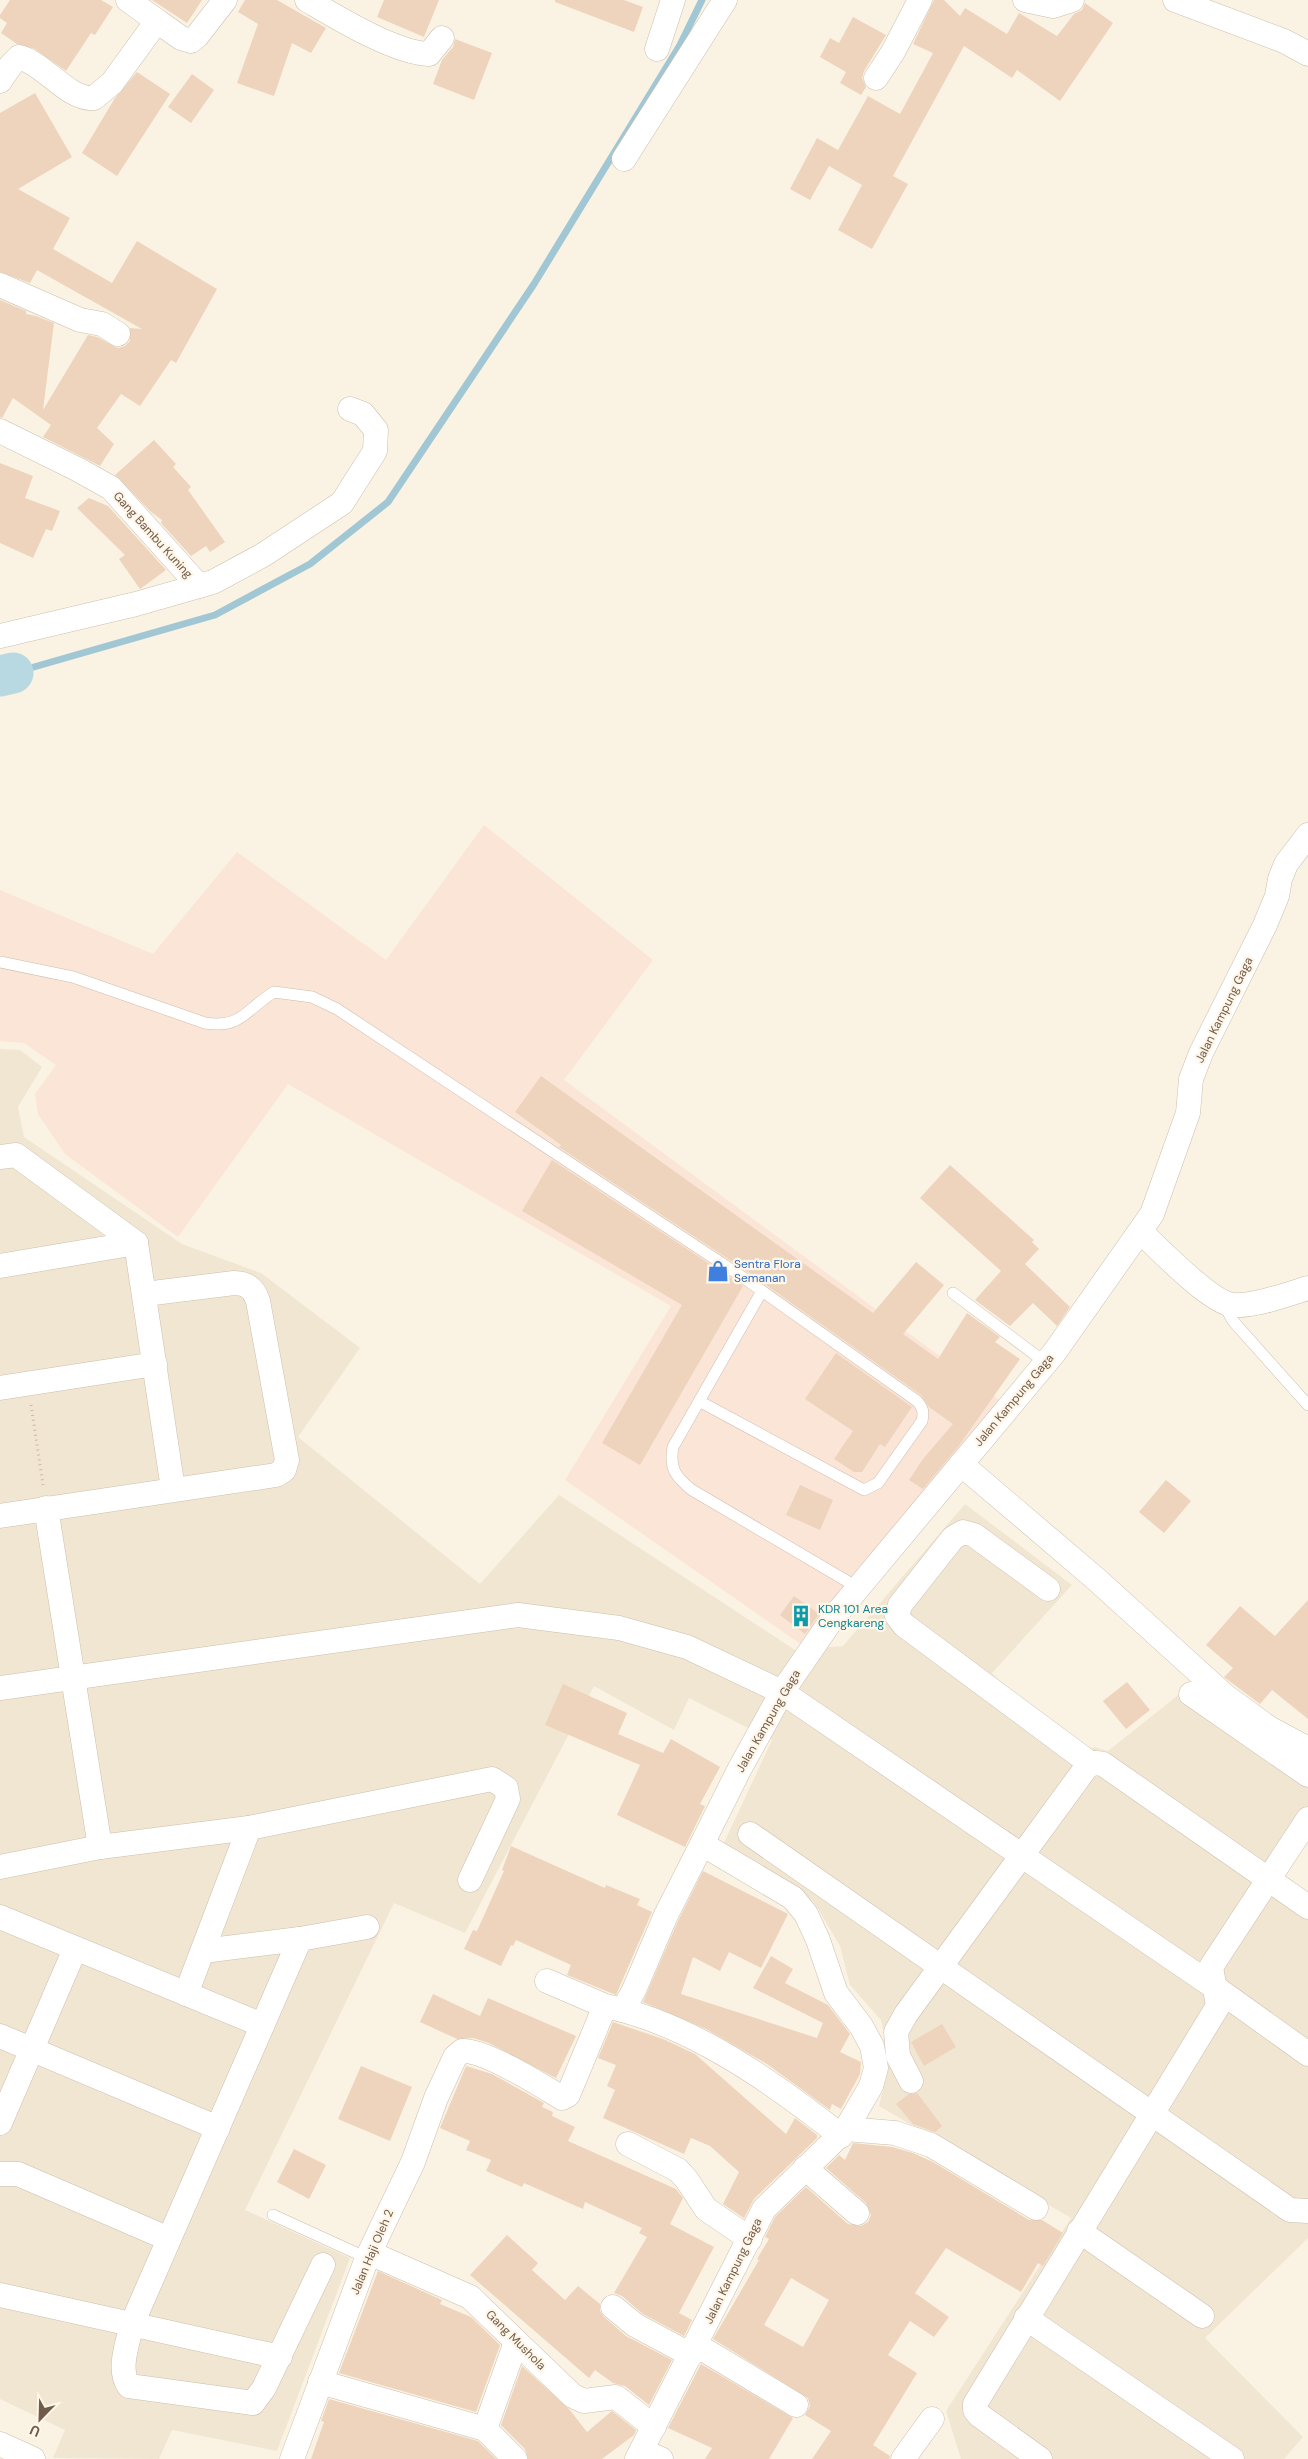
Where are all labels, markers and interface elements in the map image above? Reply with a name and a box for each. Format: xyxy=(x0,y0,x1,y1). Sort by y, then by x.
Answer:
street label: Gang Bambu Kuning xyxy=(110,488,196,582)
street label: Jalan Kampung Gaga xyxy=(1191,954,1257,1066)
place label: Sentra Flora Semanan xyxy=(734,1256,801,1286)
shop icon: Sentra Flora Semanan xyxy=(705,1258,731,1284)
street label: Jalan Kampung Gaga xyxy=(971,1350,1057,1450)
place label: KDR 101 Area Cengkareng xyxy=(818,1601,888,1631)
building icon: KDR 101 Area Cengkareng xyxy=(788,1603,814,1629)
street label: Jalan Kampung Gaga xyxy=(732,1667,804,1775)
street label: Jalan Haji Oleh 2 xyxy=(347,2207,397,2297)
street label: Jalan Kampung Gaga xyxy=(700,2215,766,2327)
street label: Gang Mushola xyxy=(483,2307,549,2373)
north arrow xyxy=(15,2394,65,2444)
text: U xyxy=(27,2421,43,2441)

